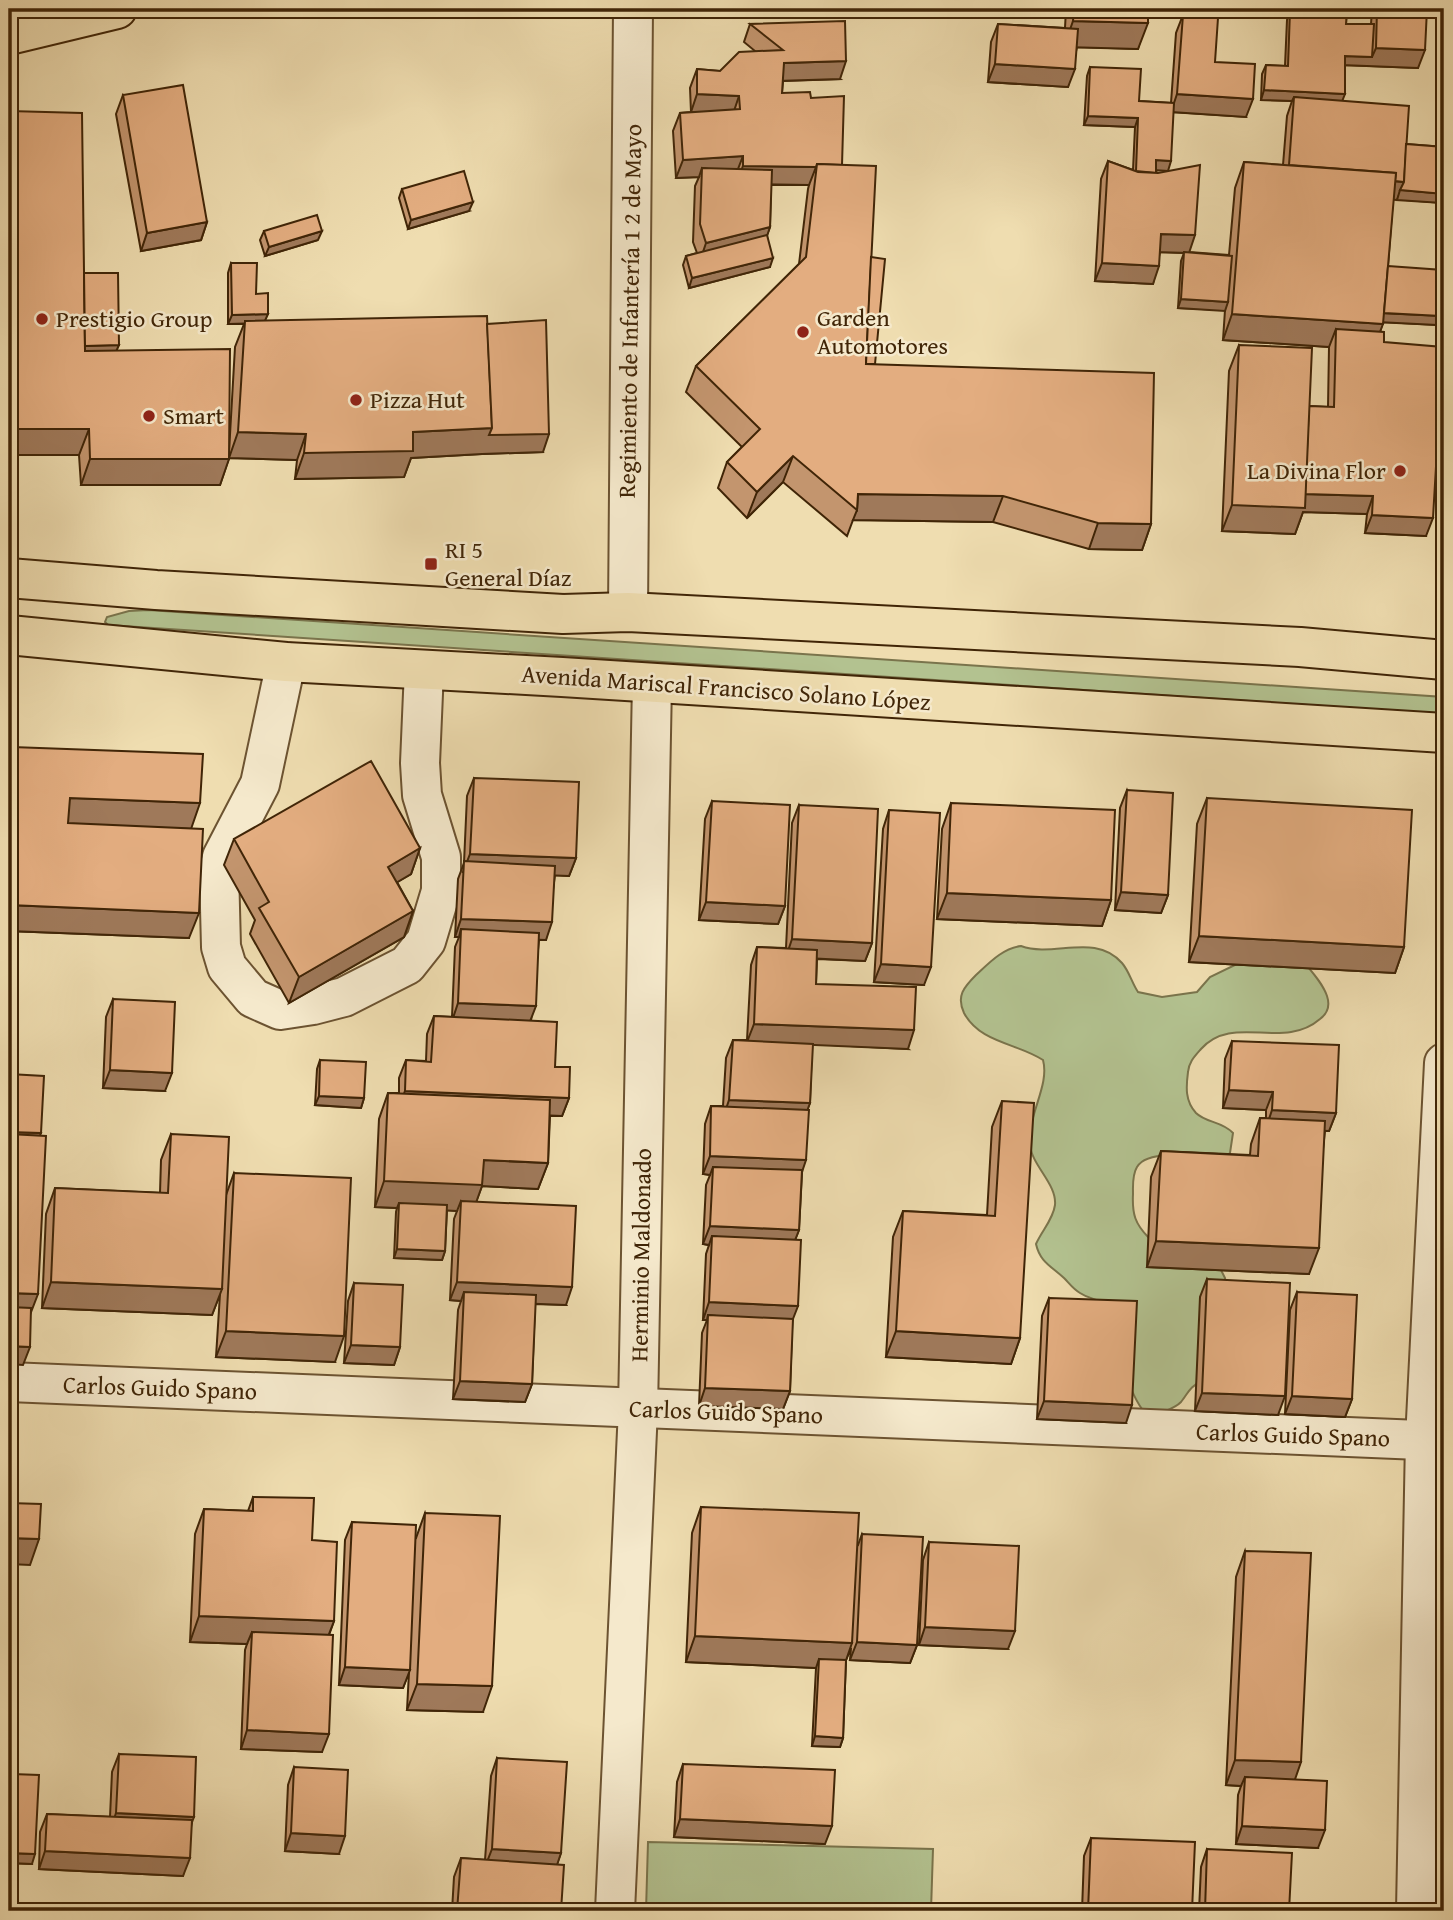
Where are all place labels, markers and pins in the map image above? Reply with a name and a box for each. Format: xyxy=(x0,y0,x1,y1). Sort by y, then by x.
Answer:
place label: Garden Automotores xyxy=(817,300,948,363)
place label: Prestigio Group xyxy=(56,301,213,336)
marker: Prestigio Group xyxy=(34,311,50,327)
marker: Garden Automotores xyxy=(795,324,811,340)
place label: Pizza Hut xyxy=(370,382,465,417)
marker: Pizza Hut xyxy=(348,392,364,408)
place label: Smart xyxy=(163,398,225,433)
marker: Smart xyxy=(141,408,157,424)
place label: La Divina Flor xyxy=(1247,453,1386,488)
marker: La Divina Flor xyxy=(1392,463,1408,479)
place label: RI 5 General Díaz xyxy=(445,532,571,595)
marker: RI 5 General Díaz xyxy=(423,556,439,572)

